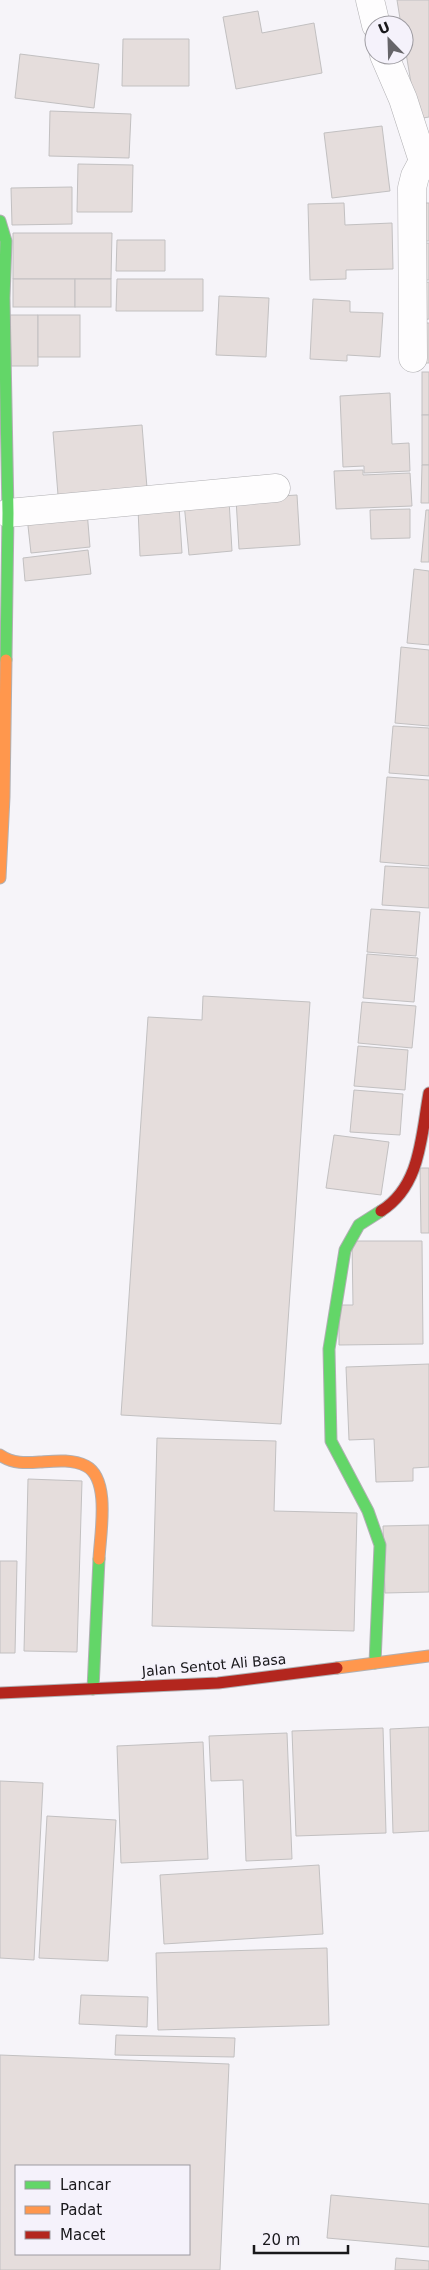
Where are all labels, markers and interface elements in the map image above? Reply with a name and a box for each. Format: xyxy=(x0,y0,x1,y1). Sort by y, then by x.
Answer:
north arrow xyxy=(364,15,414,65)
text: U xyxy=(376,18,392,38)
street label: Jalan Sentot Ali Basa xyxy=(140,1651,287,1679)
legend xyxy=(15,2165,190,2255)
text: Lancar xyxy=(60,2176,111,2194)
text: Padat xyxy=(60,2201,102,2219)
scale bar xyxy=(254,2222,348,2254)
text: Macet xyxy=(60,2226,106,2244)
text: 20 m xyxy=(262,2231,300,2249)

